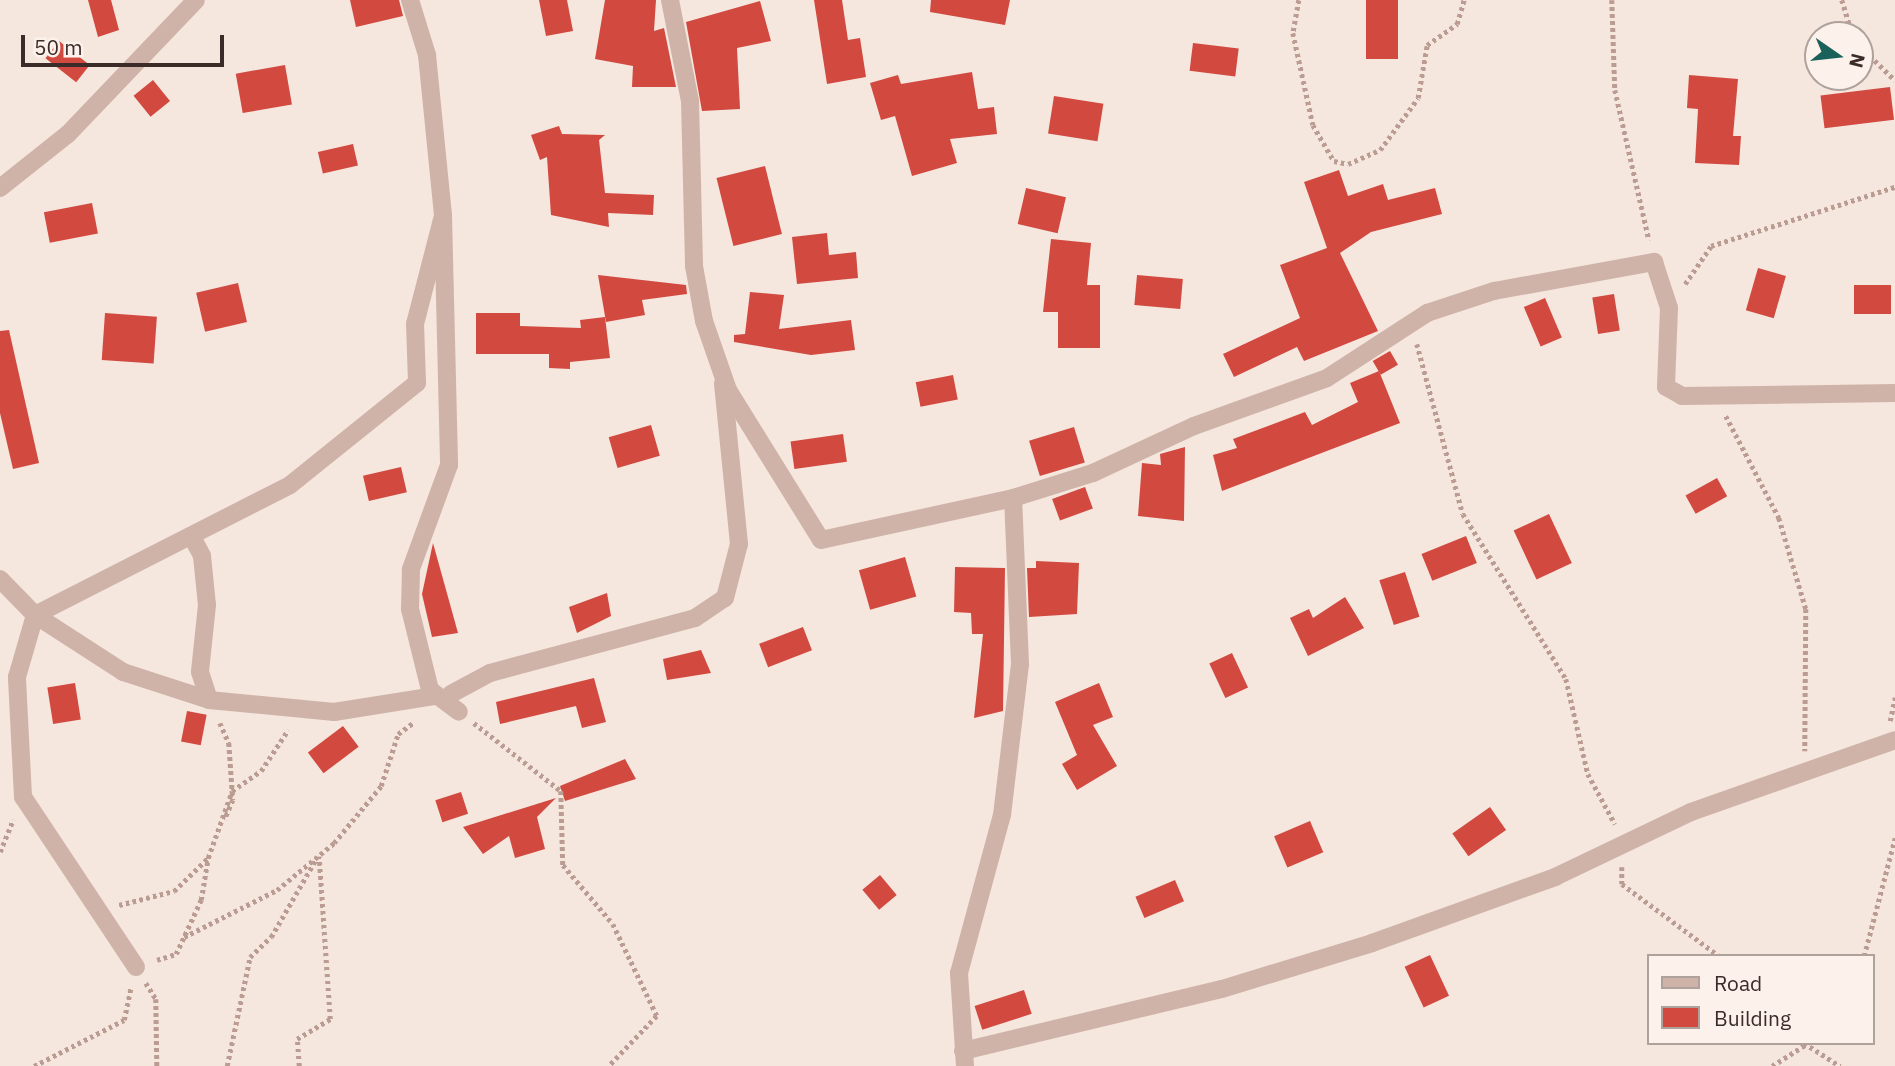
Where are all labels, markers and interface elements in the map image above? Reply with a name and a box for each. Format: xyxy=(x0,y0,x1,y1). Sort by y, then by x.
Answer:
scale bar xyxy=(24,21,228,65)
north arrow xyxy=(1804,21,1874,91)
text: 50 m xyxy=(34,33,83,61)
text: N xyxy=(1844,51,1871,70)
legend xyxy=(1646,954,1874,1045)
text: Road xyxy=(1714,969,1762,997)
text: Building xyxy=(1714,1004,1791,1032)

